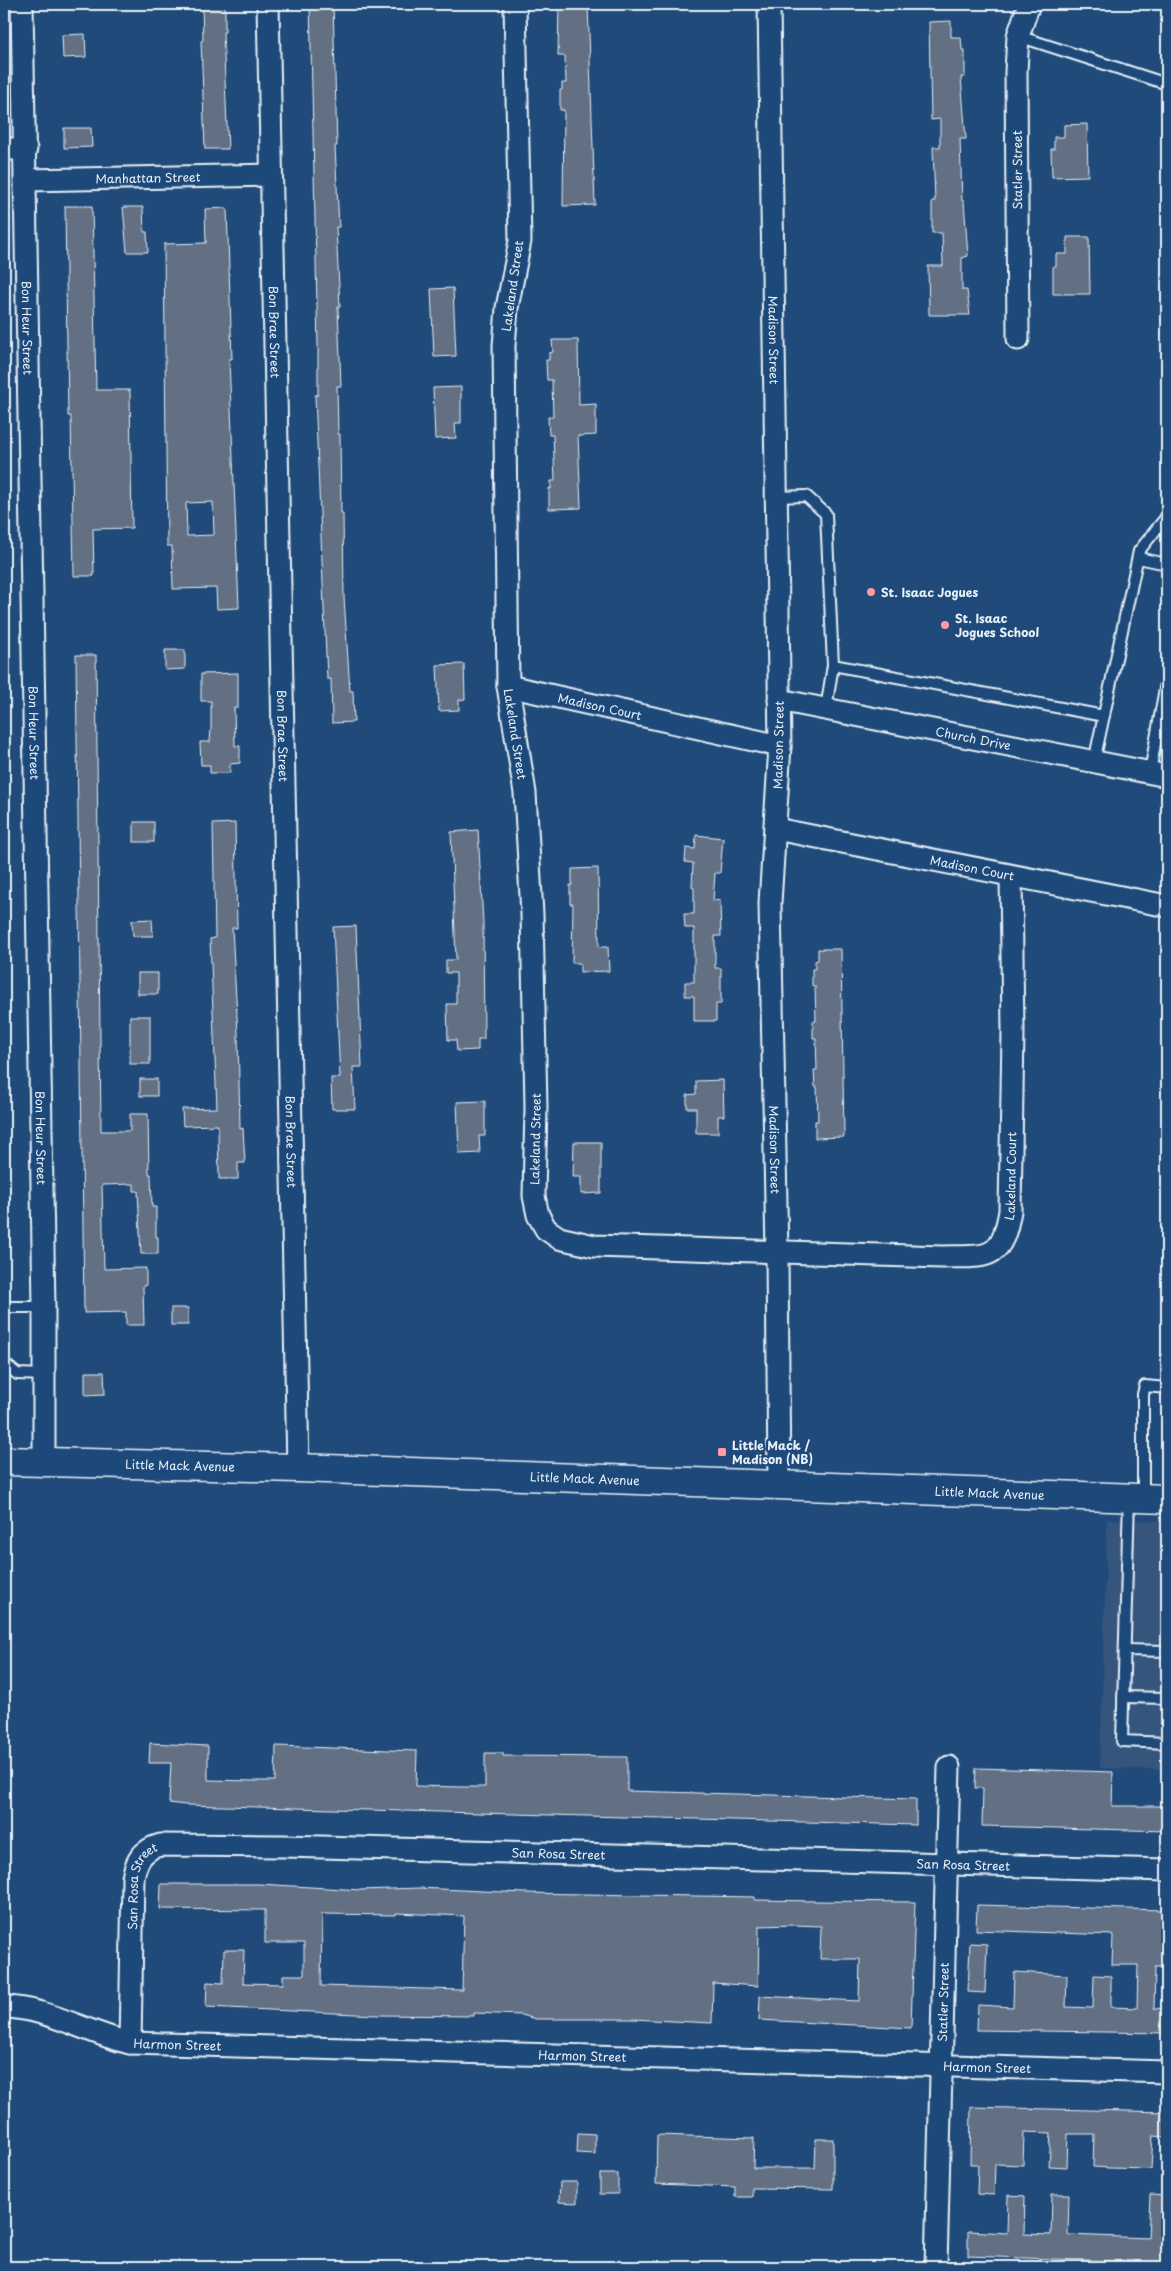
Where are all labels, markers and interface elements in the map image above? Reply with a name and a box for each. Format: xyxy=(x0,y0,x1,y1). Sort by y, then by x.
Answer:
street label: Statler Street xyxy=(1008,130,1026,210)
street label: Manhattan Street xyxy=(95,167,201,188)
street label: Lakeland Street xyxy=(497,239,527,333)
street label: Bon Heur Street xyxy=(18,281,37,375)
street label: Bon Brae Street xyxy=(265,286,285,378)
street label: Madison Street xyxy=(764,296,784,384)
place label: St. Isaac Jogues xyxy=(881,583,978,601)
marker: St. Isaac Jogues xyxy=(865,586,877,598)
place label: St. Isaac Jogues School xyxy=(955,609,1039,641)
marker: St. Isaac Jogues School xyxy=(939,619,951,631)
street label: Bon Heur Street xyxy=(25,686,44,780)
street label: Lakeland Street xyxy=(500,687,532,781)
street label: Madison Court xyxy=(556,688,644,724)
street label: Bon Brae Street xyxy=(273,690,293,782)
street label: Madison Street xyxy=(768,701,788,789)
street label: Church Drive xyxy=(934,722,1012,754)
street label: Madison Court xyxy=(929,851,1016,885)
street label: Bon Heur Street xyxy=(31,1091,51,1185)
street label: Lakeland Street xyxy=(525,1093,545,1185)
street label: Bon Brae Street xyxy=(281,1096,301,1188)
street label: Madison Street xyxy=(765,1105,785,1194)
street label: Lakeland Court xyxy=(999,1131,1020,1222)
place label: Little Mack / Madison (NB) xyxy=(732,1436,813,1468)
marker: Little Mack / Madison (NB) xyxy=(716,1446,728,1458)
street label: Little Mack Avenue xyxy=(125,1455,236,1476)
street label: Little Mack Avenue xyxy=(529,1467,640,1489)
street label: Little Mack Avenue xyxy=(934,1482,1045,1504)
street label: San Rosa Street xyxy=(123,1838,160,1930)
street label: San Rosa Street xyxy=(511,1843,606,1864)
street label: San Rosa Street xyxy=(916,1854,1010,1875)
street label: Statler Street xyxy=(933,1962,953,2042)
street label: Harmon Street xyxy=(133,2034,222,2055)
street label: Harmon Street xyxy=(538,2045,627,2066)
street label: Harmon Street xyxy=(943,2057,1031,2077)

